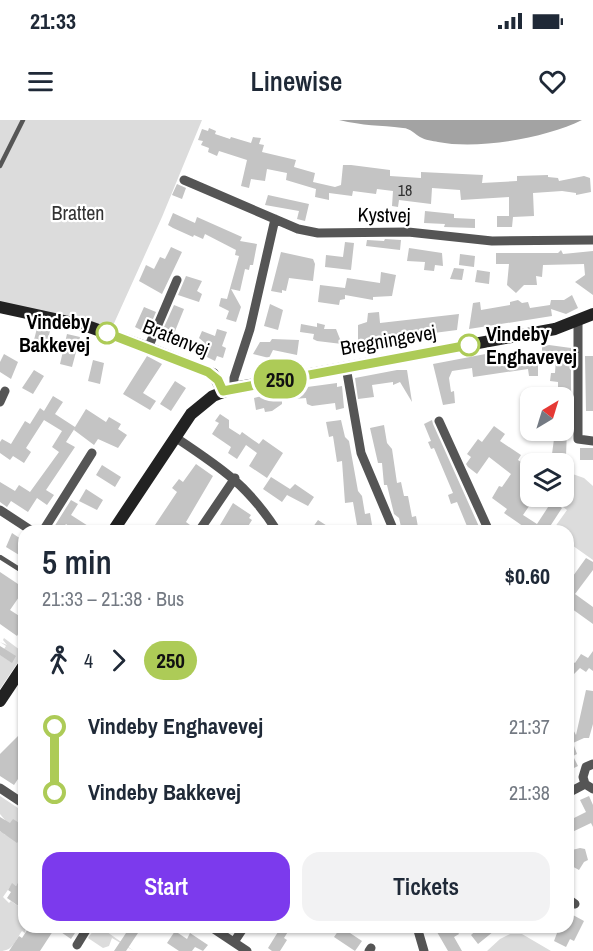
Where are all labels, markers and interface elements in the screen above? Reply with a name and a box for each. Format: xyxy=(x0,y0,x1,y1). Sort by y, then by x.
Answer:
text: 21:33 xyxy=(30,6,76,36)
text: Linewise xyxy=(251,63,342,99)
icon: menu xyxy=(24,65,57,98)
icon: heart xyxy=(536,65,569,98)
house number: 18 xyxy=(398,179,412,201)
park label: Bratten xyxy=(52,199,104,226)
street label: Kystvej xyxy=(357,201,411,228)
place label: Vindeby Bakkevej xyxy=(19,308,91,358)
street label: Bratenvej xyxy=(139,312,213,363)
street label: Bregningevej xyxy=(338,318,438,361)
place label: Vindeby Enghavevej xyxy=(486,320,577,370)
marker: Vindeby Bakkevej xyxy=(96,322,118,344)
marker: Vindeby Enghavevej xyxy=(458,334,480,356)
line badge: 250 xyxy=(246,360,314,398)
text: 250 xyxy=(266,365,294,394)
north arrow xyxy=(520,387,574,441)
map controls xyxy=(520,387,574,507)
button: layers xyxy=(520,453,574,507)
text: 5 min xyxy=(42,540,112,584)
text: $0.60 xyxy=(505,561,550,591)
text: 21:33 – 21:38 · Bus xyxy=(42,585,184,612)
icon: walk xyxy=(42,644,75,677)
icon: forward xyxy=(102,644,135,677)
text: 250 xyxy=(156,646,185,675)
text: 4 xyxy=(84,647,93,674)
text: Vindeby Enghavevej xyxy=(88,711,263,741)
text: 21:37 xyxy=(509,713,550,740)
text: Vindeby Bakkevej xyxy=(88,777,241,807)
text: 21:38 xyxy=(509,779,550,806)
button: Start xyxy=(42,852,290,921)
button: Tickets xyxy=(302,852,550,921)

